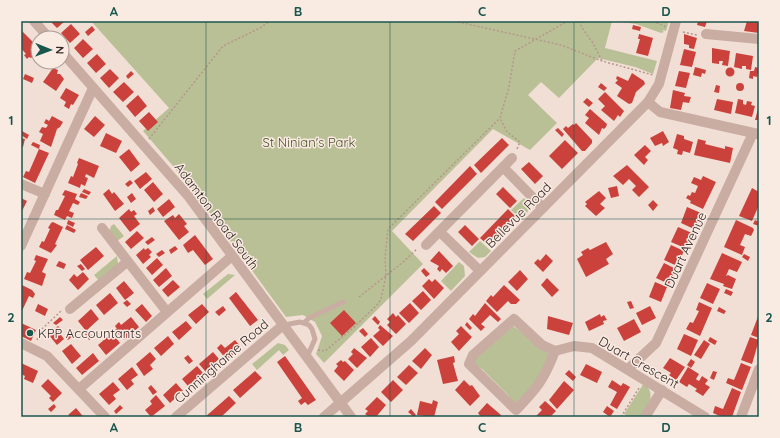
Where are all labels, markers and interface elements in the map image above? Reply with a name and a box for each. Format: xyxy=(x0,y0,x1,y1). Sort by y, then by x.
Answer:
text: A xyxy=(110,3,119,19)
text: B xyxy=(294,3,302,19)
text: C xyxy=(478,3,486,19)
text: D xyxy=(661,3,671,19)
north arrow xyxy=(30,30,70,70)
text: N xyxy=(53,46,67,54)
text: 1 xyxy=(8,112,14,128)
text: 1 xyxy=(766,112,772,128)
park label: St Ninian's Park xyxy=(263,134,355,150)
street label: Adamton Road South xyxy=(172,159,262,273)
street label: Bellevue Road xyxy=(482,179,554,251)
street label: Duart Avenue xyxy=(660,209,710,291)
text: 2 xyxy=(7,309,15,325)
text: 2 xyxy=(765,309,773,325)
street label: Cunninghame Road xyxy=(171,316,271,406)
place label: KPP Accountants xyxy=(38,325,141,341)
marker: KPP Accountants xyxy=(25,328,35,338)
street label: Duart Crescent xyxy=(596,333,682,391)
text: A xyxy=(110,419,119,435)
text: B xyxy=(294,419,302,435)
text: C xyxy=(478,419,486,435)
text: D xyxy=(661,419,671,435)

